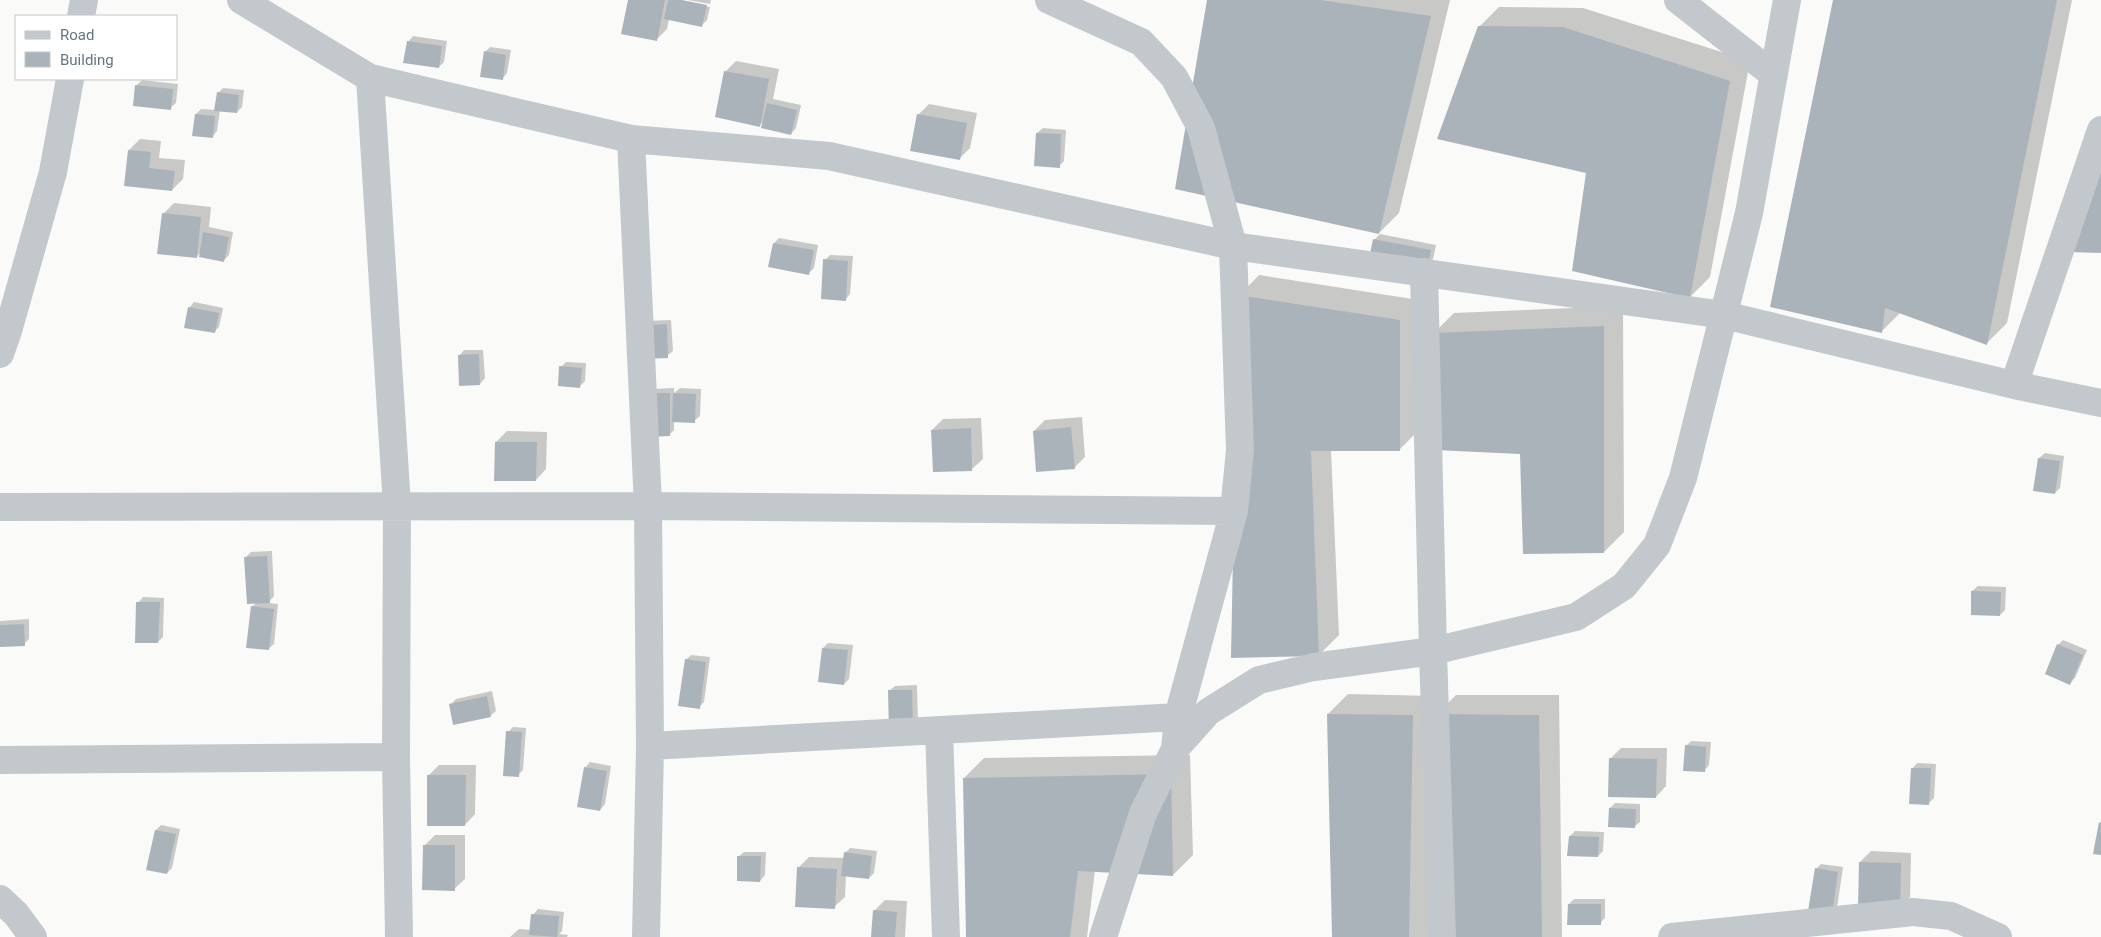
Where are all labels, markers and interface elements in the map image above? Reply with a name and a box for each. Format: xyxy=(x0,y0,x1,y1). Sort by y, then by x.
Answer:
legend xyxy=(15,15,178,80)
text: Road xyxy=(60,26,94,44)
text: Building xyxy=(60,51,114,69)

